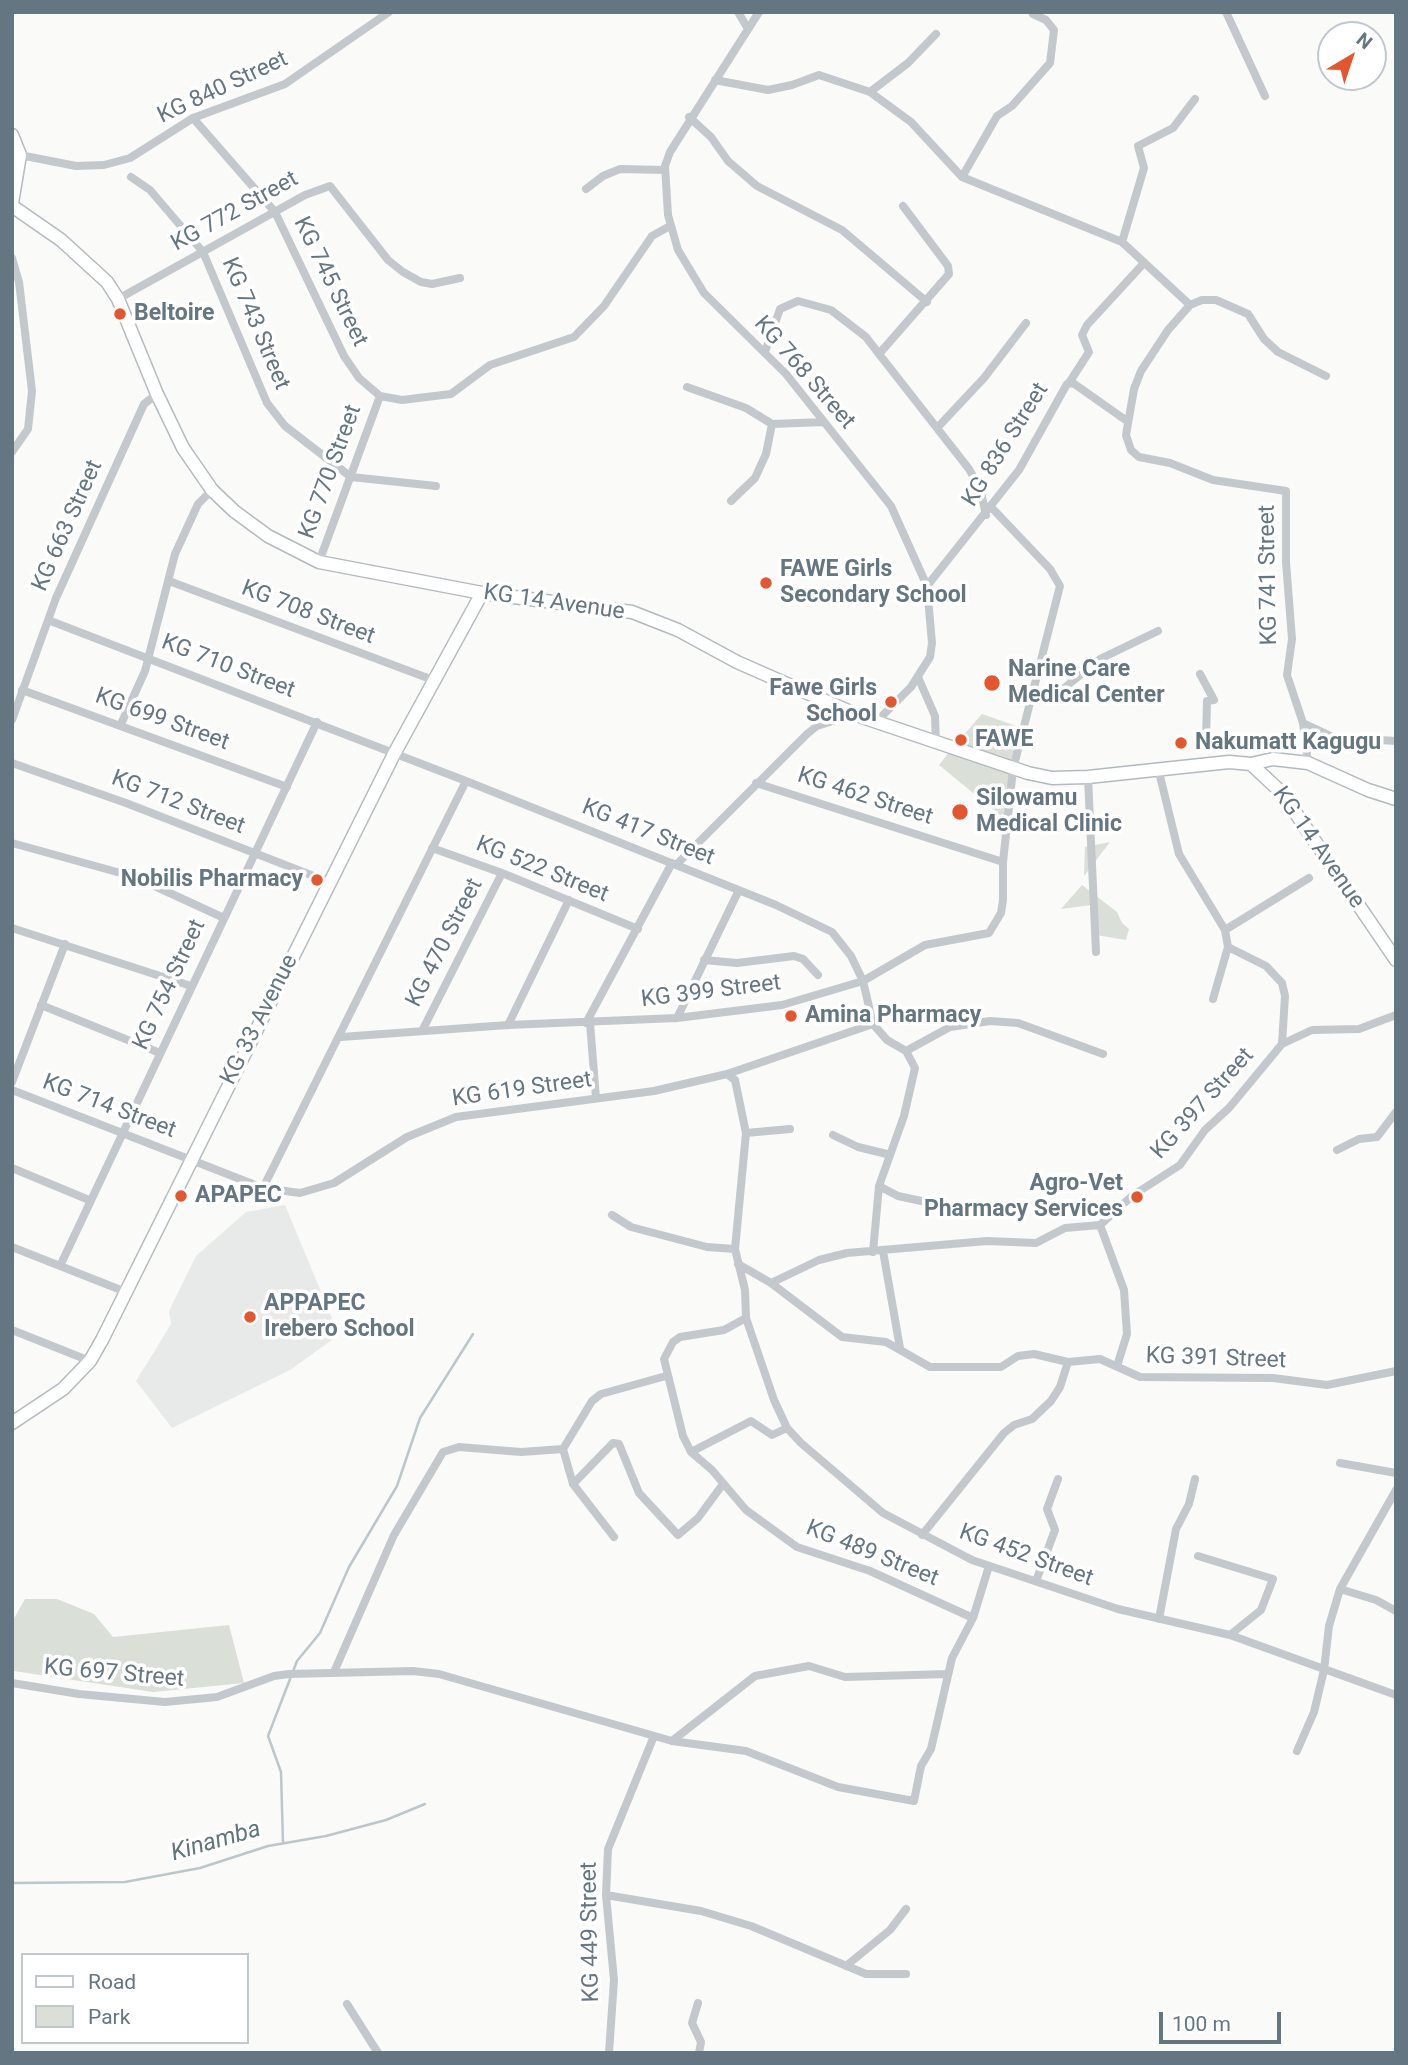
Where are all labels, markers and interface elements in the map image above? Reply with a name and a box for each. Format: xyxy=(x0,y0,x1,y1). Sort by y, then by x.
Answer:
north arrow xyxy=(1317,21,1387,91)
text: N xyxy=(1352,28,1377,54)
street label: KG 840 Street xyxy=(153,46,293,130)
street label: KG 772 Street xyxy=(167,166,303,258)
street label: KG 745 Street xyxy=(287,213,373,351)
street label: KG 743 Street xyxy=(215,254,295,394)
place label: Beltoire xyxy=(134,300,214,328)
marker: Beltoire xyxy=(112,306,128,322)
street label: KG 768 Street xyxy=(747,311,861,435)
street label: KG 836 Street xyxy=(957,378,1055,512)
street label: KG 770 Street xyxy=(294,401,368,543)
street label: KG 663 Street xyxy=(27,456,109,596)
street label: KG 741 Street xyxy=(1254,504,1284,646)
place label: FAWE Girls Secondary School xyxy=(780,556,967,610)
street label: KG 708 Street xyxy=(237,575,379,651)
marker: FAWE Girls Secondary School xyxy=(758,575,774,591)
street label: KG 14 Avenue xyxy=(482,579,626,627)
street label: KG 710 Street xyxy=(157,629,299,705)
place label: Narine Care Medical Center xyxy=(1008,656,1165,710)
marker: Narine Care Medical Center xyxy=(982,673,1002,693)
place label: Fawe Girls School xyxy=(769,675,877,729)
street label: KG 699 Street xyxy=(91,683,233,757)
marker: Fawe Girls School xyxy=(883,694,899,710)
place label: FAWE xyxy=(975,726,1034,754)
place label: Nakumatt Kagugu xyxy=(1195,729,1381,757)
marker: FAWE xyxy=(953,732,969,748)
marker: Nakumatt Kagugu xyxy=(1173,735,1189,751)
street label: KG 462 Street xyxy=(794,762,936,832)
street label: KG 712 Street xyxy=(107,765,249,841)
street label: KG 14 Avenue xyxy=(1266,782,1370,914)
place label: Silowamu Medical Clinic xyxy=(976,785,1122,839)
street label: KG 417 Street xyxy=(578,794,718,872)
marker: Silowamu Medical Clinic xyxy=(950,802,970,822)
street label: KG 522 Street xyxy=(472,831,612,909)
place label: Nobilis Pharmacy xyxy=(121,866,303,894)
marker: Nobilis Pharmacy xyxy=(309,872,325,888)
street label: KG 470 Street xyxy=(401,874,489,1012)
street label: KG 754 Street xyxy=(128,915,212,1055)
street label: KG 33 Avenue xyxy=(215,950,305,1090)
street label: KG 399 Street xyxy=(640,970,782,1014)
place label: Amina Pharmacy xyxy=(805,1002,981,1030)
marker: Amina Pharmacy xyxy=(783,1008,799,1024)
street label: KG 397 Street xyxy=(1146,1043,1260,1165)
street label: KG 619 Street xyxy=(450,1067,594,1113)
street label: KG 714 Street xyxy=(38,1069,180,1145)
place label: Agro-Vet Pharmacy Services xyxy=(924,1170,1123,1224)
place label: APAPEC xyxy=(195,1182,282,1210)
marker: APAPEC xyxy=(173,1188,189,1204)
marker: Agro-Vet Pharmacy Services xyxy=(1129,1189,1145,1205)
place label: APPAPEC Irebero School xyxy=(264,1290,415,1344)
marker: APPAPEC Irebero School xyxy=(242,1309,258,1325)
street label: KG 391 Street xyxy=(1145,1343,1287,1375)
street label: KG 489 Street xyxy=(802,1515,942,1593)
street label: KG 452 Street xyxy=(955,1519,1097,1593)
street label: KG 697 Street xyxy=(43,1654,185,1694)
water label: Kinamba xyxy=(168,1815,264,1869)
street label: KG 449 Street xyxy=(576,1861,606,2003)
legend xyxy=(21,1953,248,2044)
text: Road xyxy=(88,1970,136,1994)
scale bar xyxy=(1163,1998,1286,2042)
text: Park xyxy=(88,2005,130,2029)
text: 100 m xyxy=(1172,2012,1231,2036)

